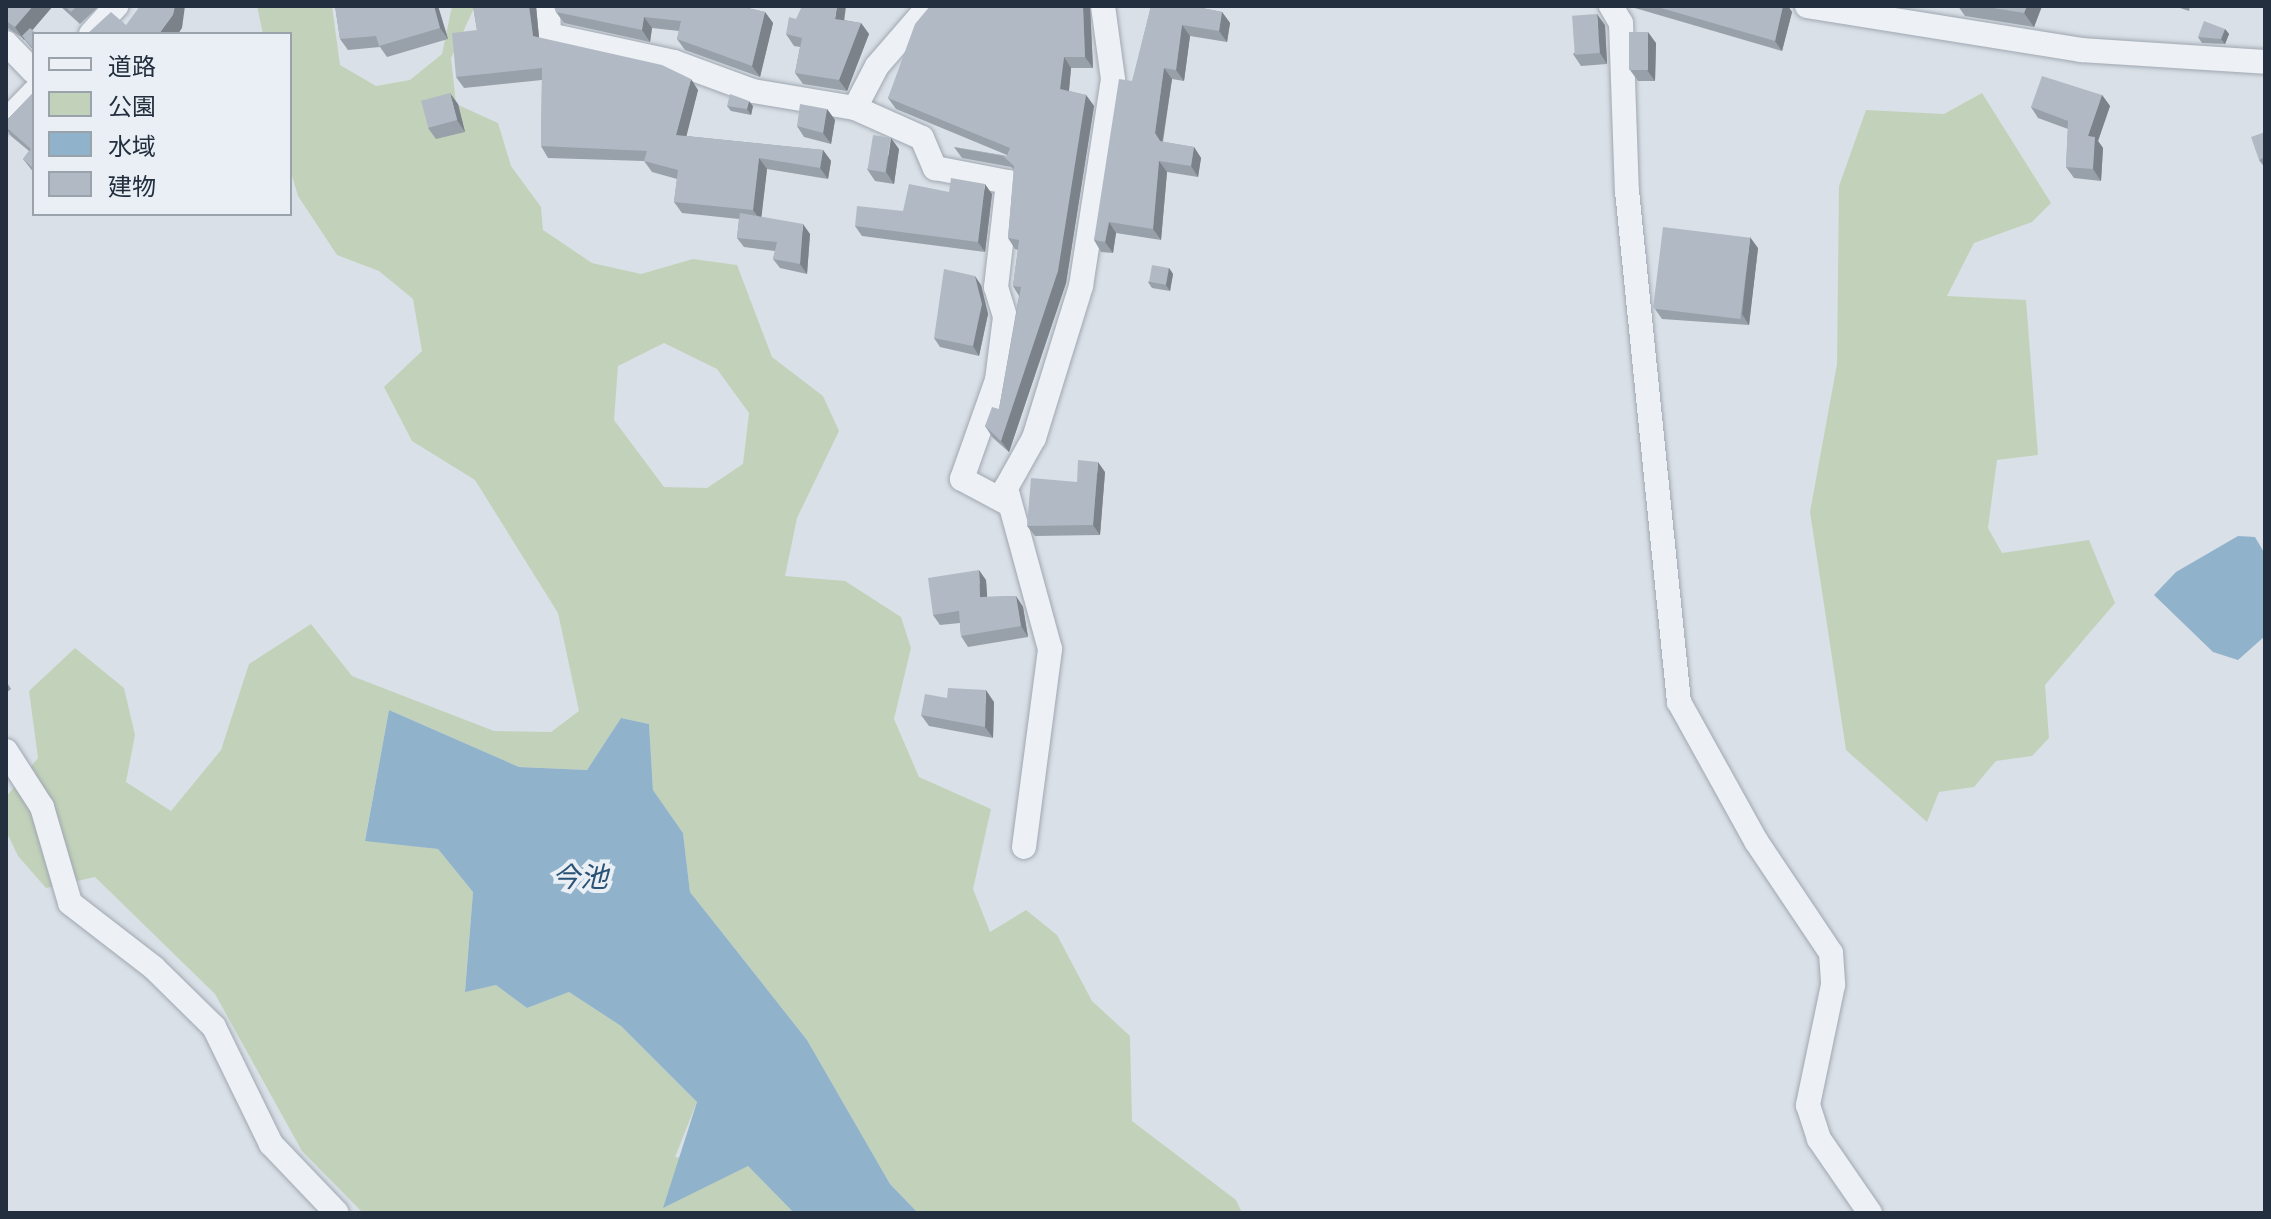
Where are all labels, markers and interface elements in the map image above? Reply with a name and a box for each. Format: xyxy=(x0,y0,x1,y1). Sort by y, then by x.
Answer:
legend xyxy=(32,32,292,216)
text: 道路 xyxy=(108,53,156,81)
text: 公園 xyxy=(108,93,156,121)
text: 水域 xyxy=(108,133,156,161)
text: 建物 xyxy=(108,173,156,201)
water label: 今池 xyxy=(552,861,608,895)

